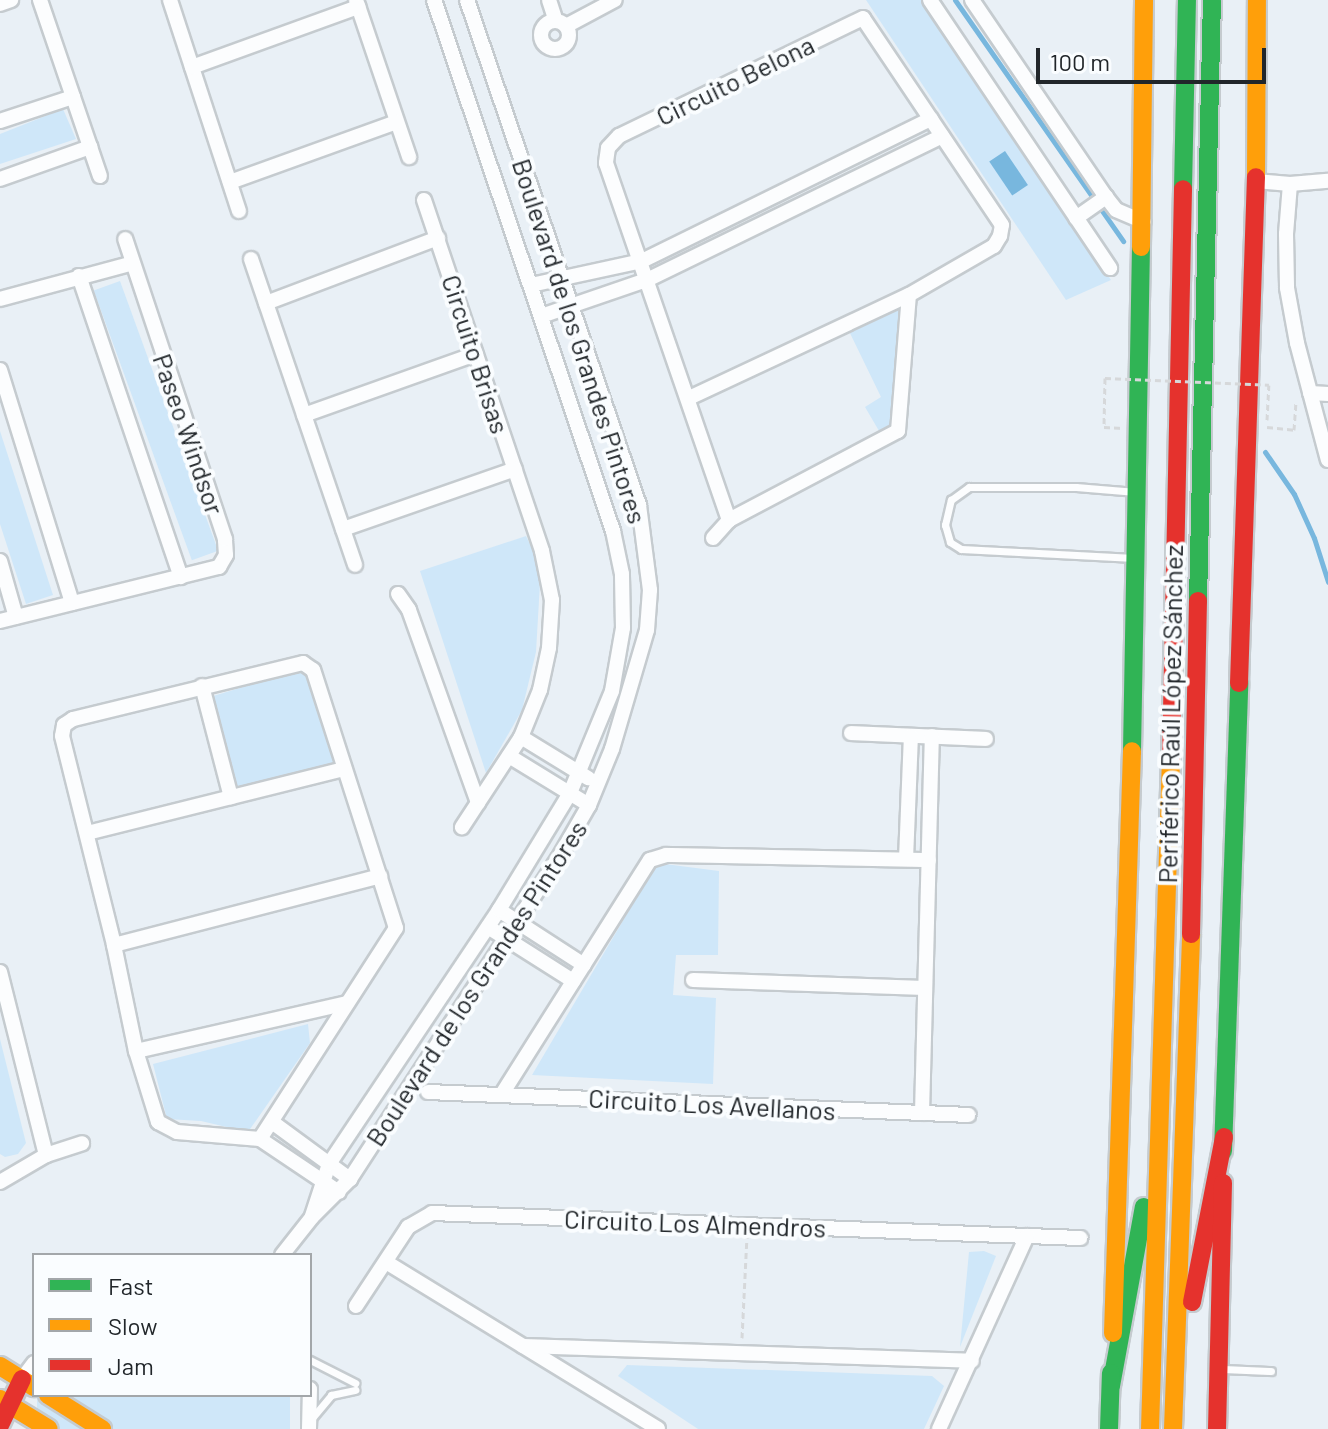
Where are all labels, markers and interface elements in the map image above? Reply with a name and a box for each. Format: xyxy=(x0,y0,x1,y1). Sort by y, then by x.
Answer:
street label: Circuito Belona xyxy=(651,28,819,132)
scale bar xyxy=(1040,32,1270,82)
text: 100 m xyxy=(1050,47,1110,76)
street label: Boulevard de los Grandes Pintores xyxy=(506,155,654,527)
street label: Circuito Brisas xyxy=(436,271,516,437)
street label: Paseo Windsor xyxy=(147,350,231,518)
street label: Periférico Raúl López Sánchez xyxy=(1151,544,1189,884)
street label: Boulevard de los Grandes Pintores xyxy=(359,814,593,1152)
street label: Circuito Los Avellanos xyxy=(588,1082,836,1126)
street label: Circuito Los Almendros xyxy=(564,1203,826,1243)
legend xyxy=(32,1253,312,1397)
text: Fast xyxy=(108,1271,153,1300)
text: Slow xyxy=(108,1311,157,1340)
text: Jam xyxy=(108,1351,154,1380)

